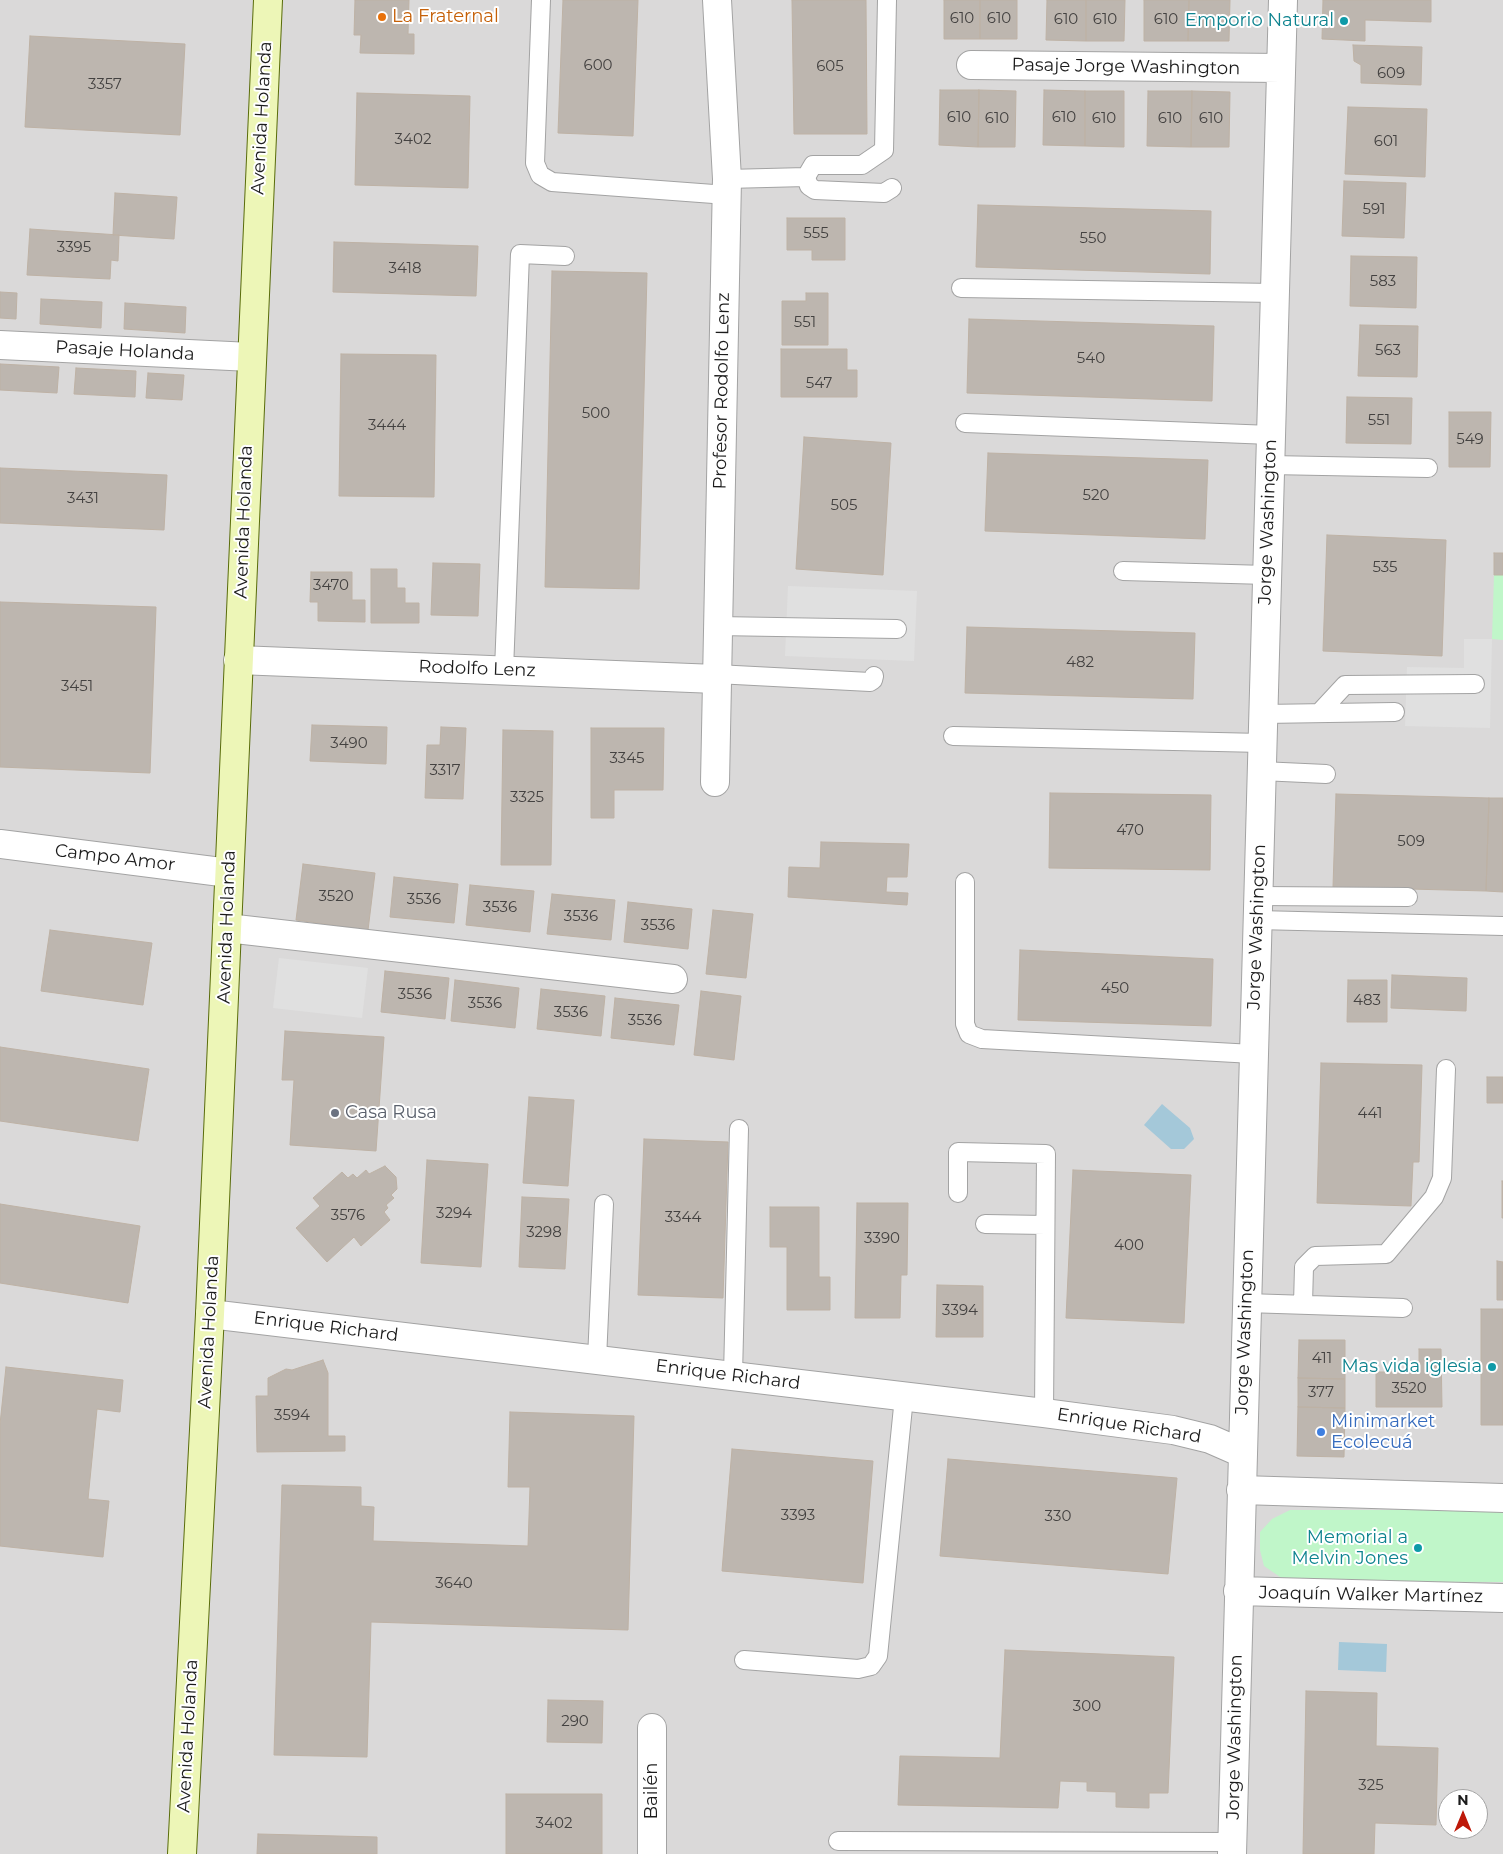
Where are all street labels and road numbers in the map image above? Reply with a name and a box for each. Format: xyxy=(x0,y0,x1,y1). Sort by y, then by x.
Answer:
street label: Avenida Holanda xyxy=(247,41,277,195)
street label: Pasaje Jorge Washington xyxy=(1011,54,1241,80)
street label: Profesor Rodolfo Lenz xyxy=(709,292,735,490)
street label: Pasaje Holanda xyxy=(55,337,195,365)
street label: Jorge Washington xyxy=(1254,439,1282,605)
street label: Avenida Holanda xyxy=(231,445,257,599)
street label: Rodolfo Lenz xyxy=(418,656,536,682)
street label: Campo Amor xyxy=(54,840,176,876)
street label: Jorge Washington xyxy=(1243,844,1271,1010)
street label: Avenida Holanda xyxy=(214,850,240,1004)
street label: Jorge Washington xyxy=(1231,1249,1259,1415)
street label: Avenida Holanda xyxy=(194,1255,224,1409)
street label: Enrique Richard xyxy=(252,1307,400,1347)
street label: Enrique Richard xyxy=(654,1355,802,1395)
street label: Enrique Richard xyxy=(1055,1404,1203,1448)
street label: Joaquín Walker Martínez xyxy=(1259,1582,1483,1608)
street label: Jorge Washington xyxy=(1223,1654,1247,1820)
street label: Avenida Holanda xyxy=(173,1659,203,1813)
street label: Bailén xyxy=(641,1763,663,1819)

